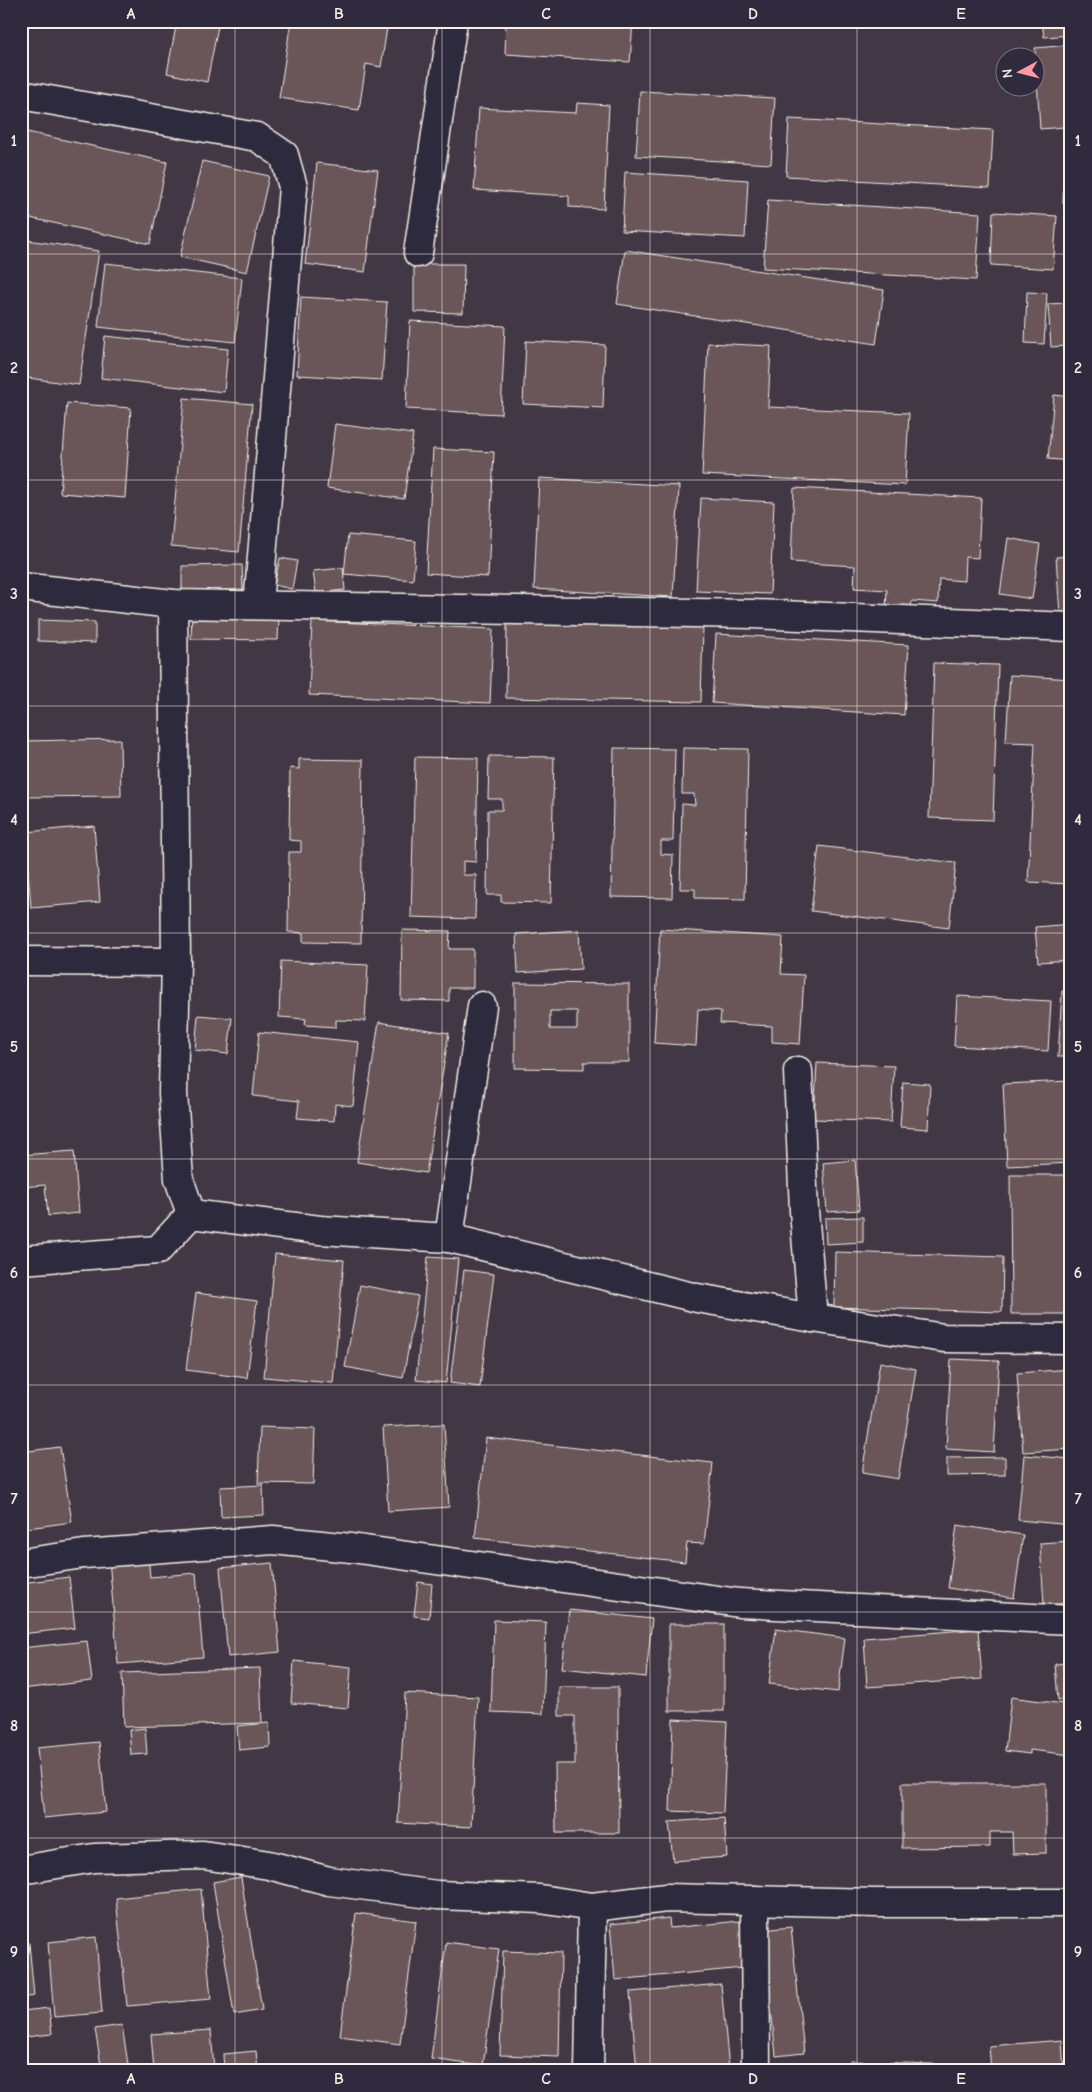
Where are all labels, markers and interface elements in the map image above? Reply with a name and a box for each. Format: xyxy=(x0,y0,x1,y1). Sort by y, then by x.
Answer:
text: A xyxy=(127,5,136,23)
text: B xyxy=(334,5,344,23)
text: C xyxy=(541,5,551,23)
text: D xyxy=(748,5,758,23)
text: E xyxy=(956,5,966,23)
north arrow xyxy=(994,48,1044,98)
text: N xyxy=(999,68,1017,79)
text: 1 xyxy=(11,132,17,150)
text: 1 xyxy=(1075,132,1081,150)
text: 2 xyxy=(10,359,18,377)
text: 2 xyxy=(1074,359,1082,377)
text: 3 xyxy=(10,585,18,603)
text: 3 xyxy=(1074,585,1082,603)
text: 4 xyxy=(10,811,18,829)
text: 4 xyxy=(1074,811,1082,829)
text: 5 xyxy=(10,1038,18,1056)
text: 5 xyxy=(1074,1038,1082,1056)
text: 6 xyxy=(10,1264,18,1282)
text: 6 xyxy=(1074,1264,1082,1282)
text: 7 xyxy=(10,1490,18,1508)
text: 7 xyxy=(1074,1490,1082,1508)
text: 8 xyxy=(10,1717,18,1735)
text: 8 xyxy=(1074,1717,1082,1735)
text: 9 xyxy=(10,1943,18,1961)
text: 9 xyxy=(1074,1943,1082,1961)
text: A xyxy=(127,2070,136,2088)
text: B xyxy=(334,2070,344,2088)
text: C xyxy=(541,2070,551,2088)
text: D xyxy=(748,2070,758,2088)
text: E xyxy=(956,2070,966,2088)

